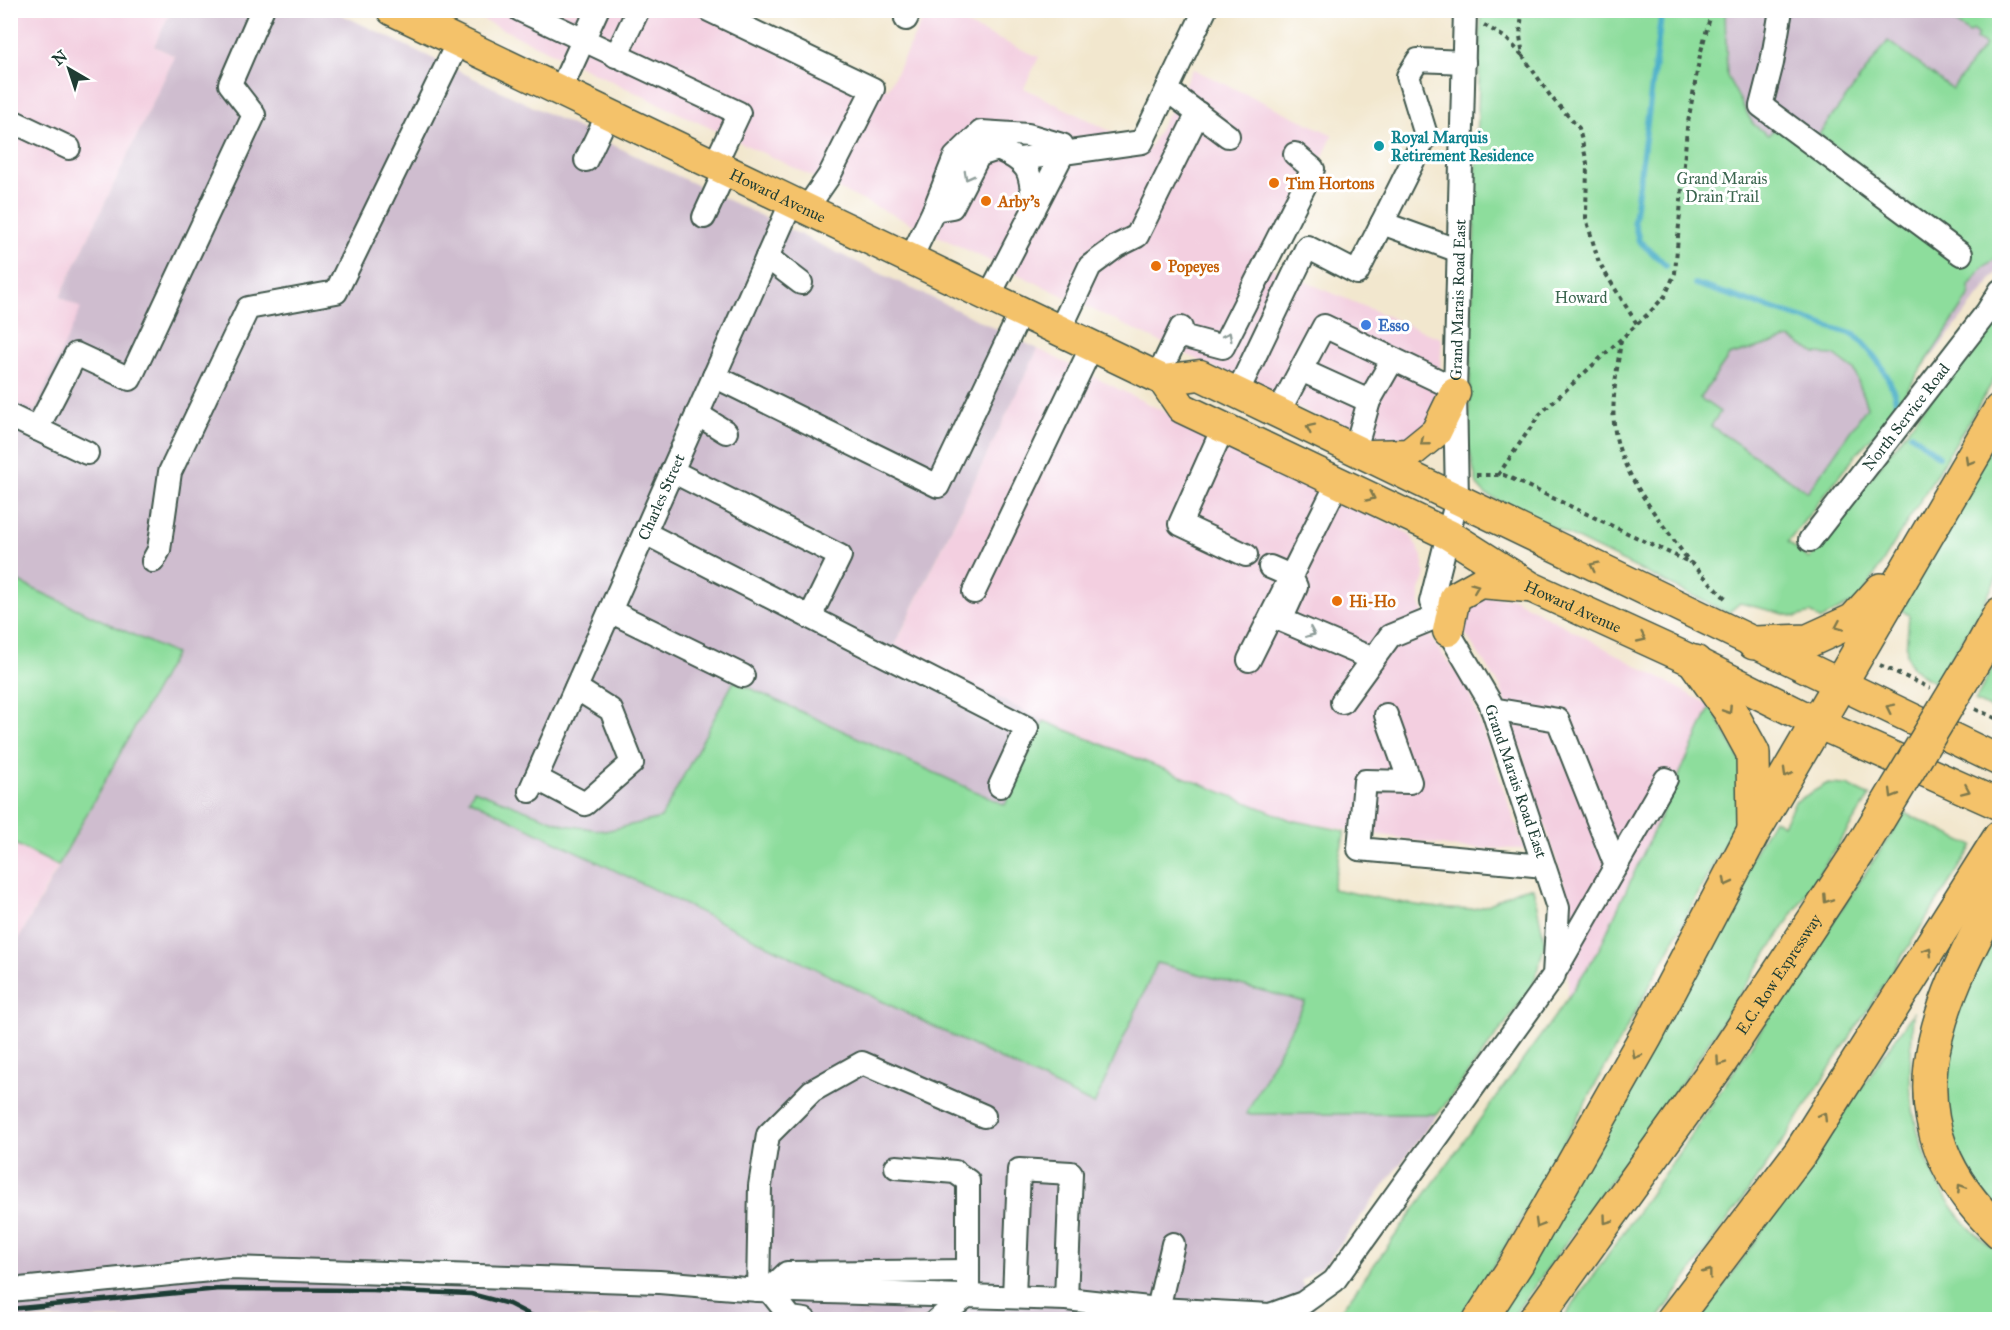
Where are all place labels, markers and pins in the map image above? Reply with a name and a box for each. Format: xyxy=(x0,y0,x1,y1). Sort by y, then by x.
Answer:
place label: Royal Marquis Retirement Residence xyxy=(1391,128,1534,165)
marker: Royal Marquis Retirement Residence xyxy=(1372,139,1386,153)
place label: Tim Hortons xyxy=(1285,174,1375,193)
marker: Tim Hortons xyxy=(1267,176,1281,190)
place label: Arby's xyxy=(997,192,1040,212)
marker: Arby's xyxy=(979,194,993,208)
place label: Popeyes xyxy=(1168,257,1220,277)
marker: Popeyes xyxy=(1149,259,1163,273)
place label: Esso xyxy=(1378,316,1409,335)
marker: Esso xyxy=(1359,318,1373,332)
place label: Hi-Ho xyxy=(1349,592,1396,611)
marker: Hi-Ho xyxy=(1330,594,1344,608)

